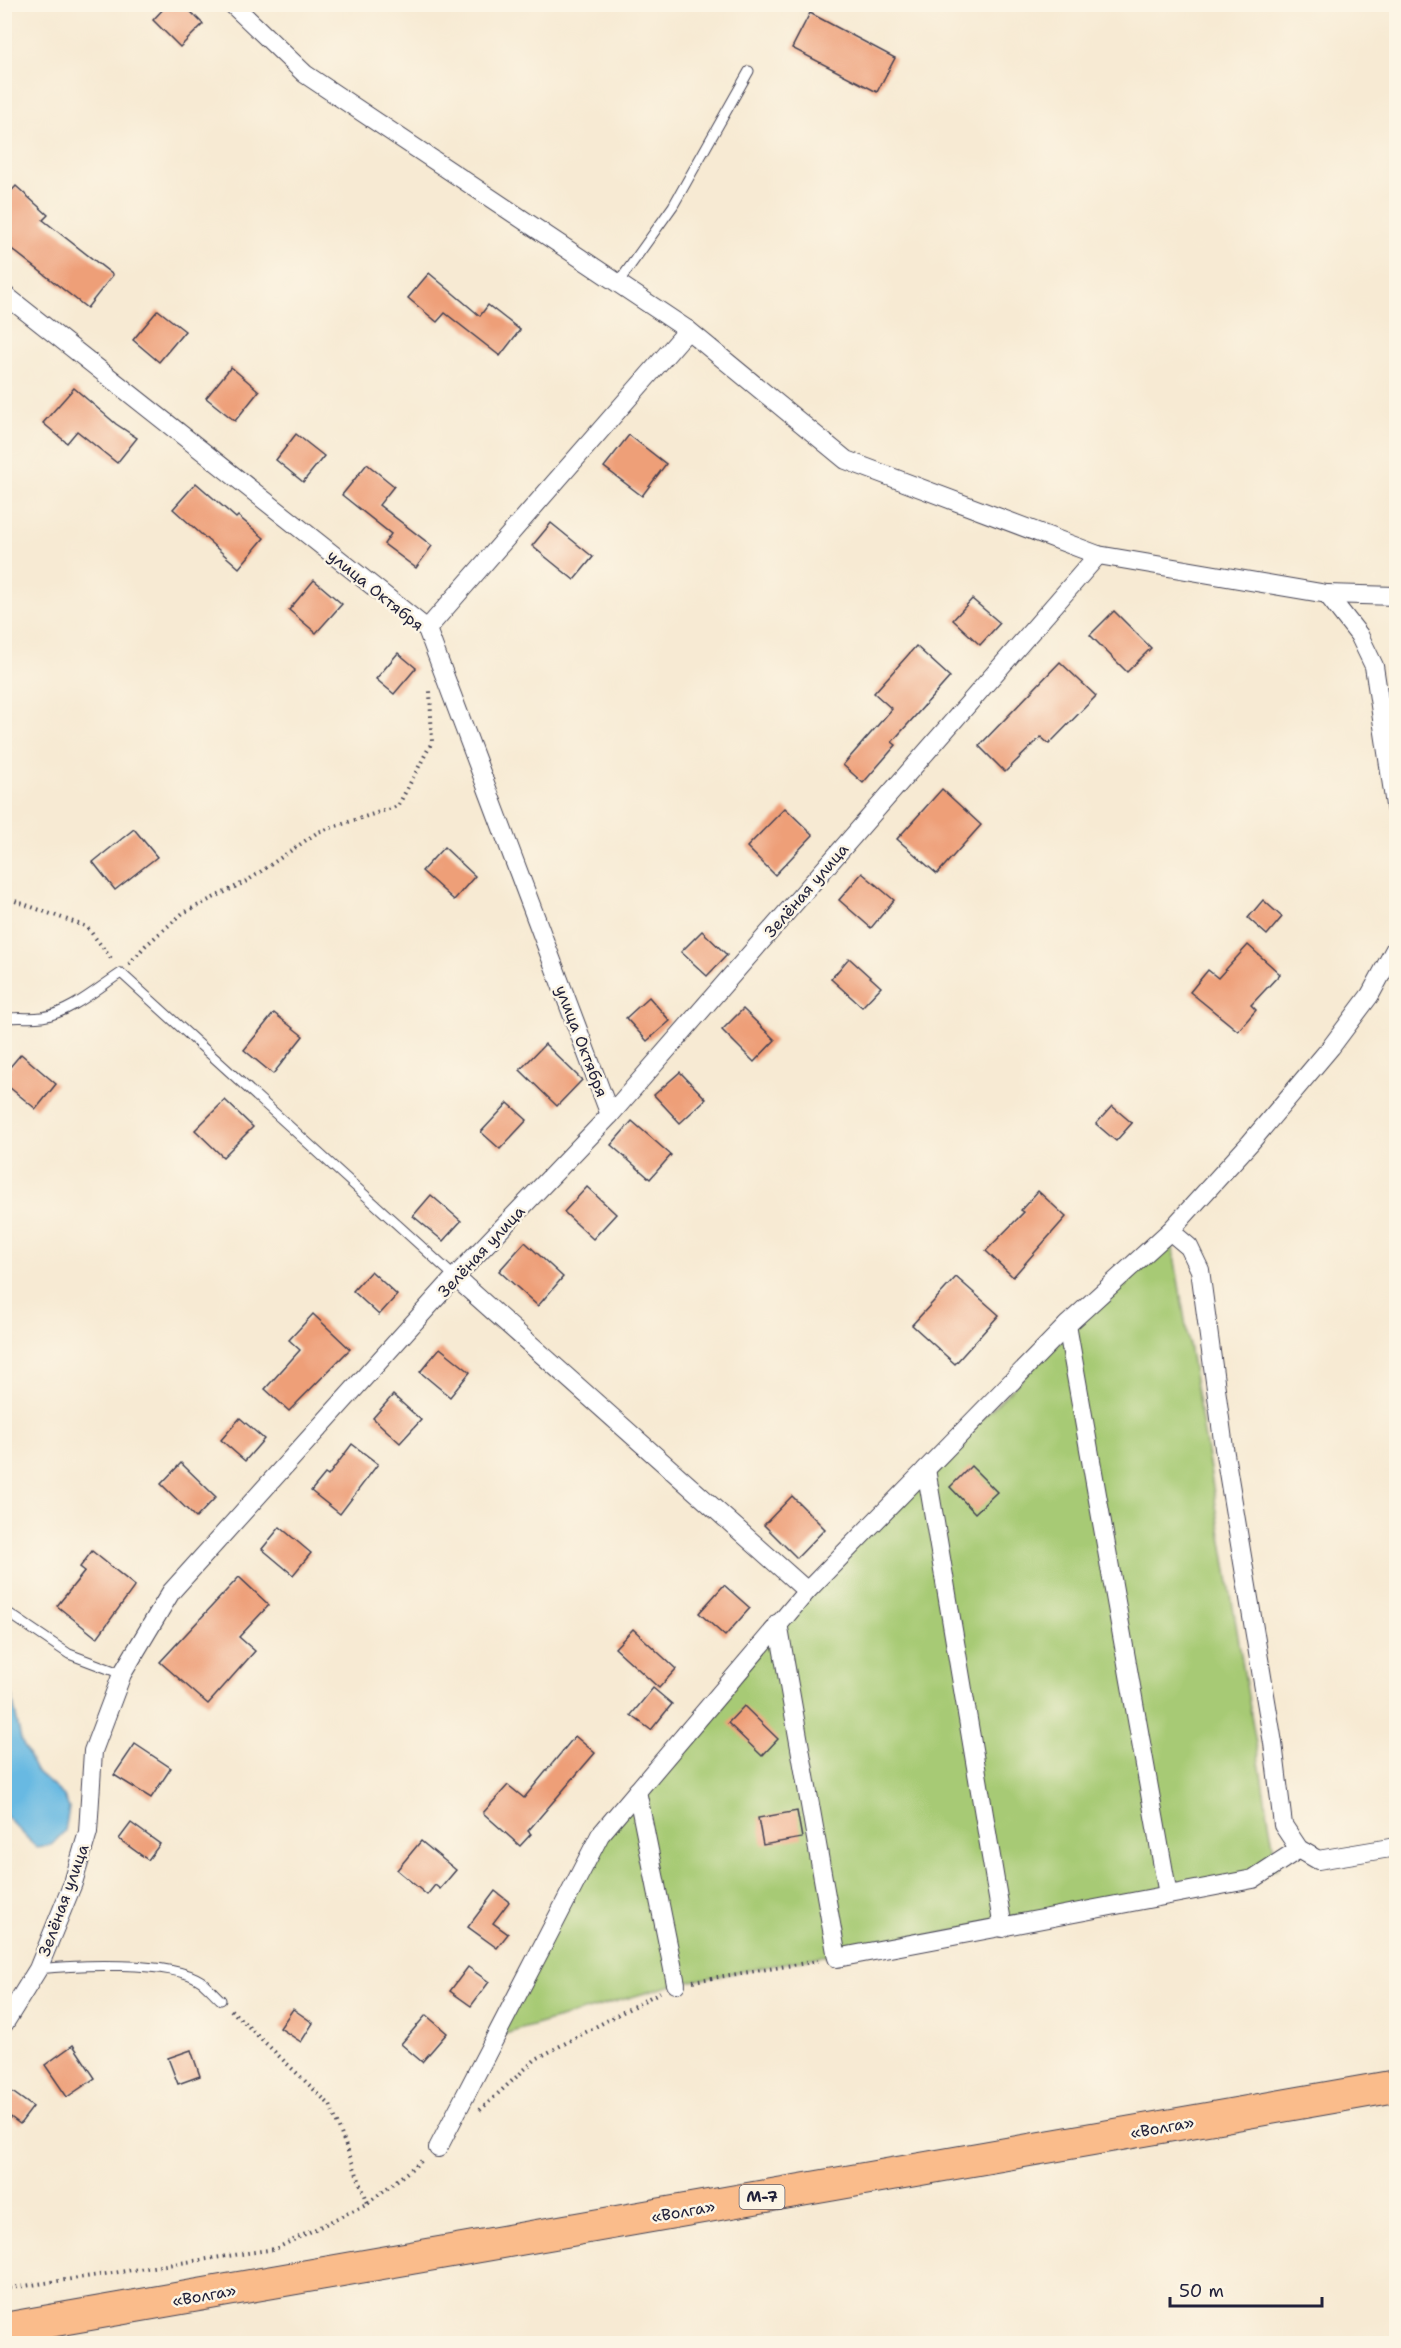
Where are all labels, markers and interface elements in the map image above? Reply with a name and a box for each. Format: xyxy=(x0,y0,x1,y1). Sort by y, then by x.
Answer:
street label: улица Октября xyxy=(323,545,428,636)
street label: Зелёная улица xyxy=(760,839,853,942)
street label: улица Октября xyxy=(551,982,612,1100)
street label: Зелёная улица xyxy=(433,1201,529,1302)
street label: Зелёная улица xyxy=(33,1841,94,1959)
street label: «Волга» xyxy=(1129,2112,1195,2143)
road number: М-7 xyxy=(740,2185,784,2209)
street label: «Волга» xyxy=(650,2196,716,2227)
scale bar xyxy=(1170,2270,1322,2308)
text: 50 m xyxy=(1179,2279,1224,2303)
street label: «Волга» xyxy=(171,2280,237,2311)

